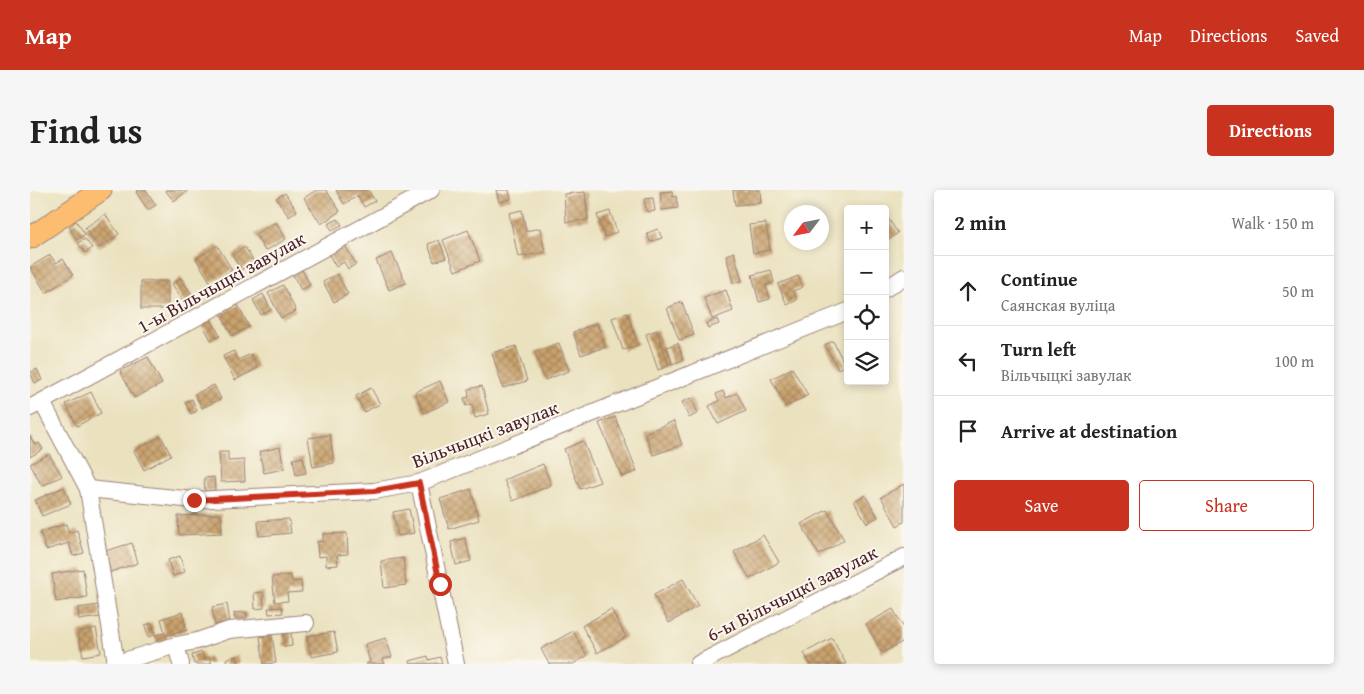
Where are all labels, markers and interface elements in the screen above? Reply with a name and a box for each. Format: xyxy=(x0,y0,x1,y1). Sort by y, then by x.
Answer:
text: Map xyxy=(25,18,72,53)
text: Map xyxy=(1129,22,1162,49)
text: Directions xyxy=(1190,22,1267,49)
text: Saved xyxy=(1295,22,1339,49)
text: Find us xyxy=(30,105,143,156)
button: Directions xyxy=(1207,105,1334,156)
north arrow xyxy=(784,205,829,250)
map controls xyxy=(844,205,889,385)
button: + xyxy=(844,205,889,250)
text: 2 min xyxy=(954,207,1006,238)
text: Walk · 150 m xyxy=(1231,211,1314,235)
street label: 1-ы Вільчыцкі завулак xyxy=(132,224,310,340)
button: − xyxy=(844,250,889,295)
text: Continue xyxy=(1001,265,1078,293)
icon: ahead xyxy=(954,277,982,305)
text: 50 m xyxy=(1282,279,1314,303)
text: Саянская вуліца xyxy=(1001,293,1115,317)
button: locate xyxy=(844,295,889,340)
text: Turn left xyxy=(1001,335,1076,363)
button: layers xyxy=(844,340,889,385)
icon: left xyxy=(954,347,982,375)
text: 100 m xyxy=(1274,349,1314,373)
text: Вільчыцкі завулак xyxy=(1001,363,1132,387)
street label: Вільчыцкі завулак xyxy=(408,393,562,475)
icon: arrive xyxy=(954,417,982,445)
text: Arrive at destination xyxy=(1001,417,1177,445)
button: Save xyxy=(954,480,1129,531)
button: Share xyxy=(1139,480,1314,531)
route end xyxy=(183,489,206,512)
street label: 6-ы Вільчыцкі завулак xyxy=(702,538,882,648)
route start xyxy=(429,573,452,596)

